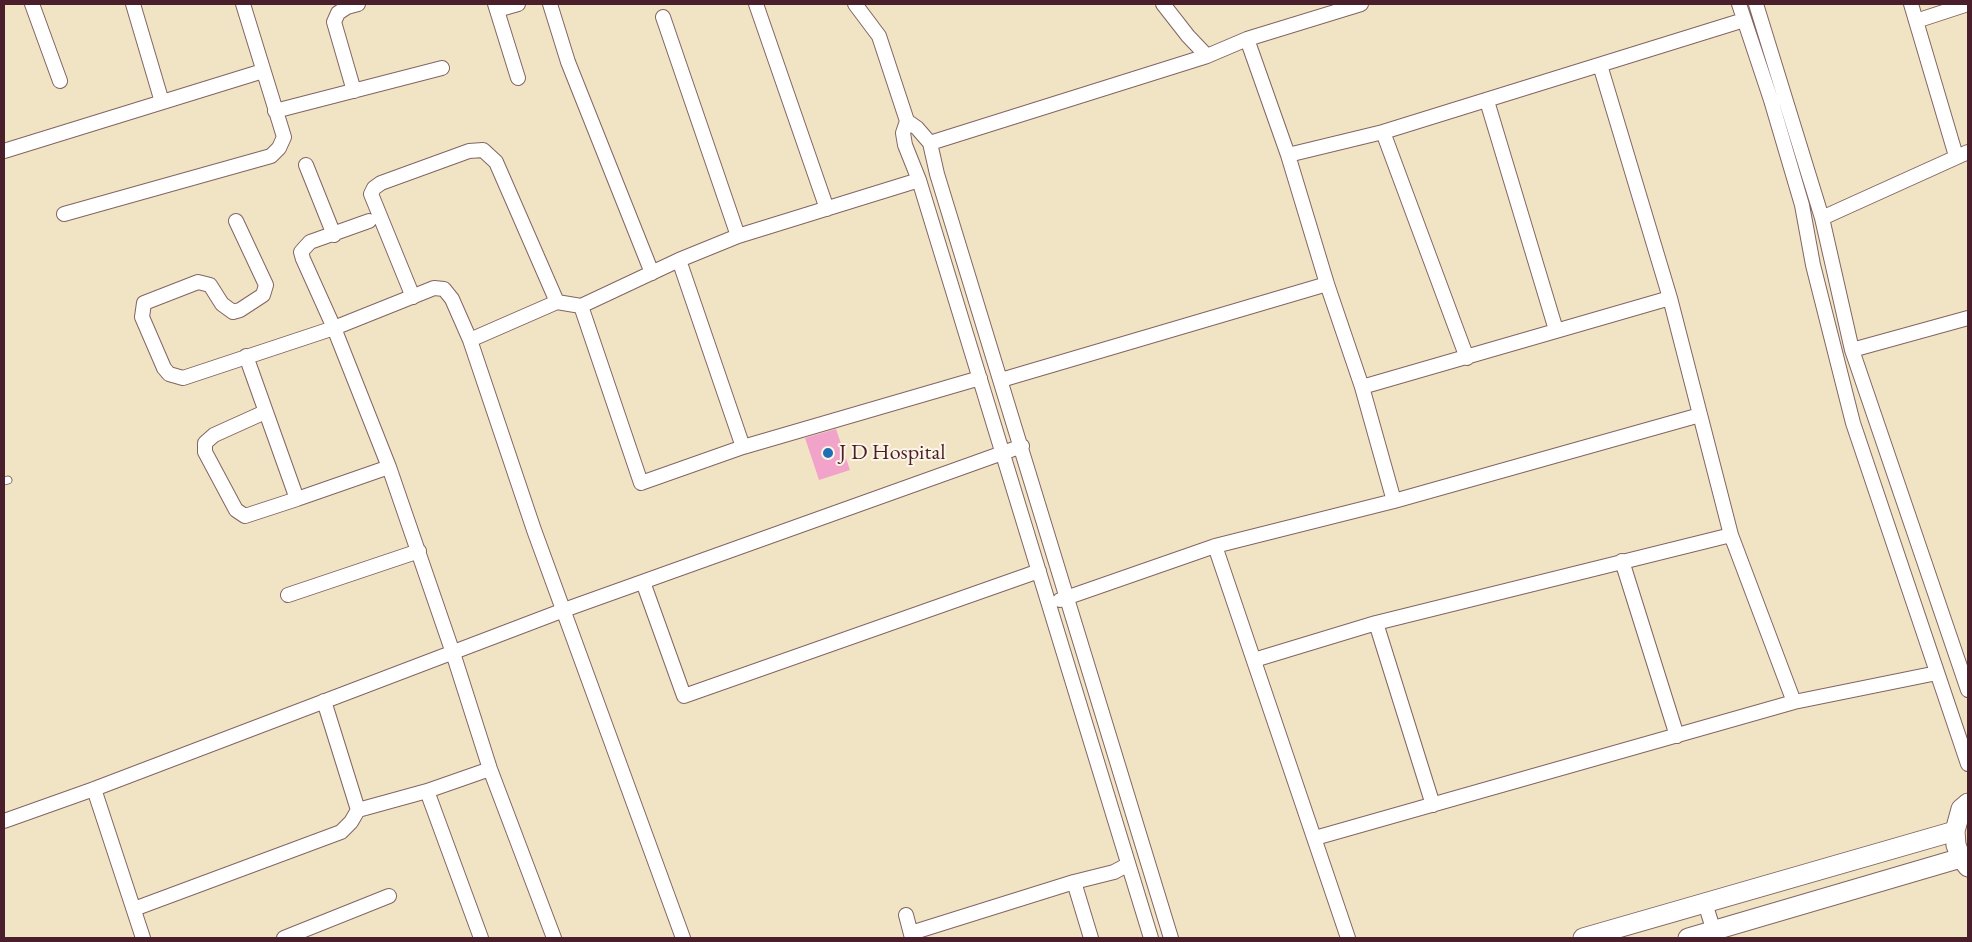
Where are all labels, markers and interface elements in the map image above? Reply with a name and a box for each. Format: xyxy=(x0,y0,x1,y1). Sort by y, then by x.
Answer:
place label: J D Hospital xyxy=(839,440,945,466)
marker: J D Hospital xyxy=(821,446,835,460)

